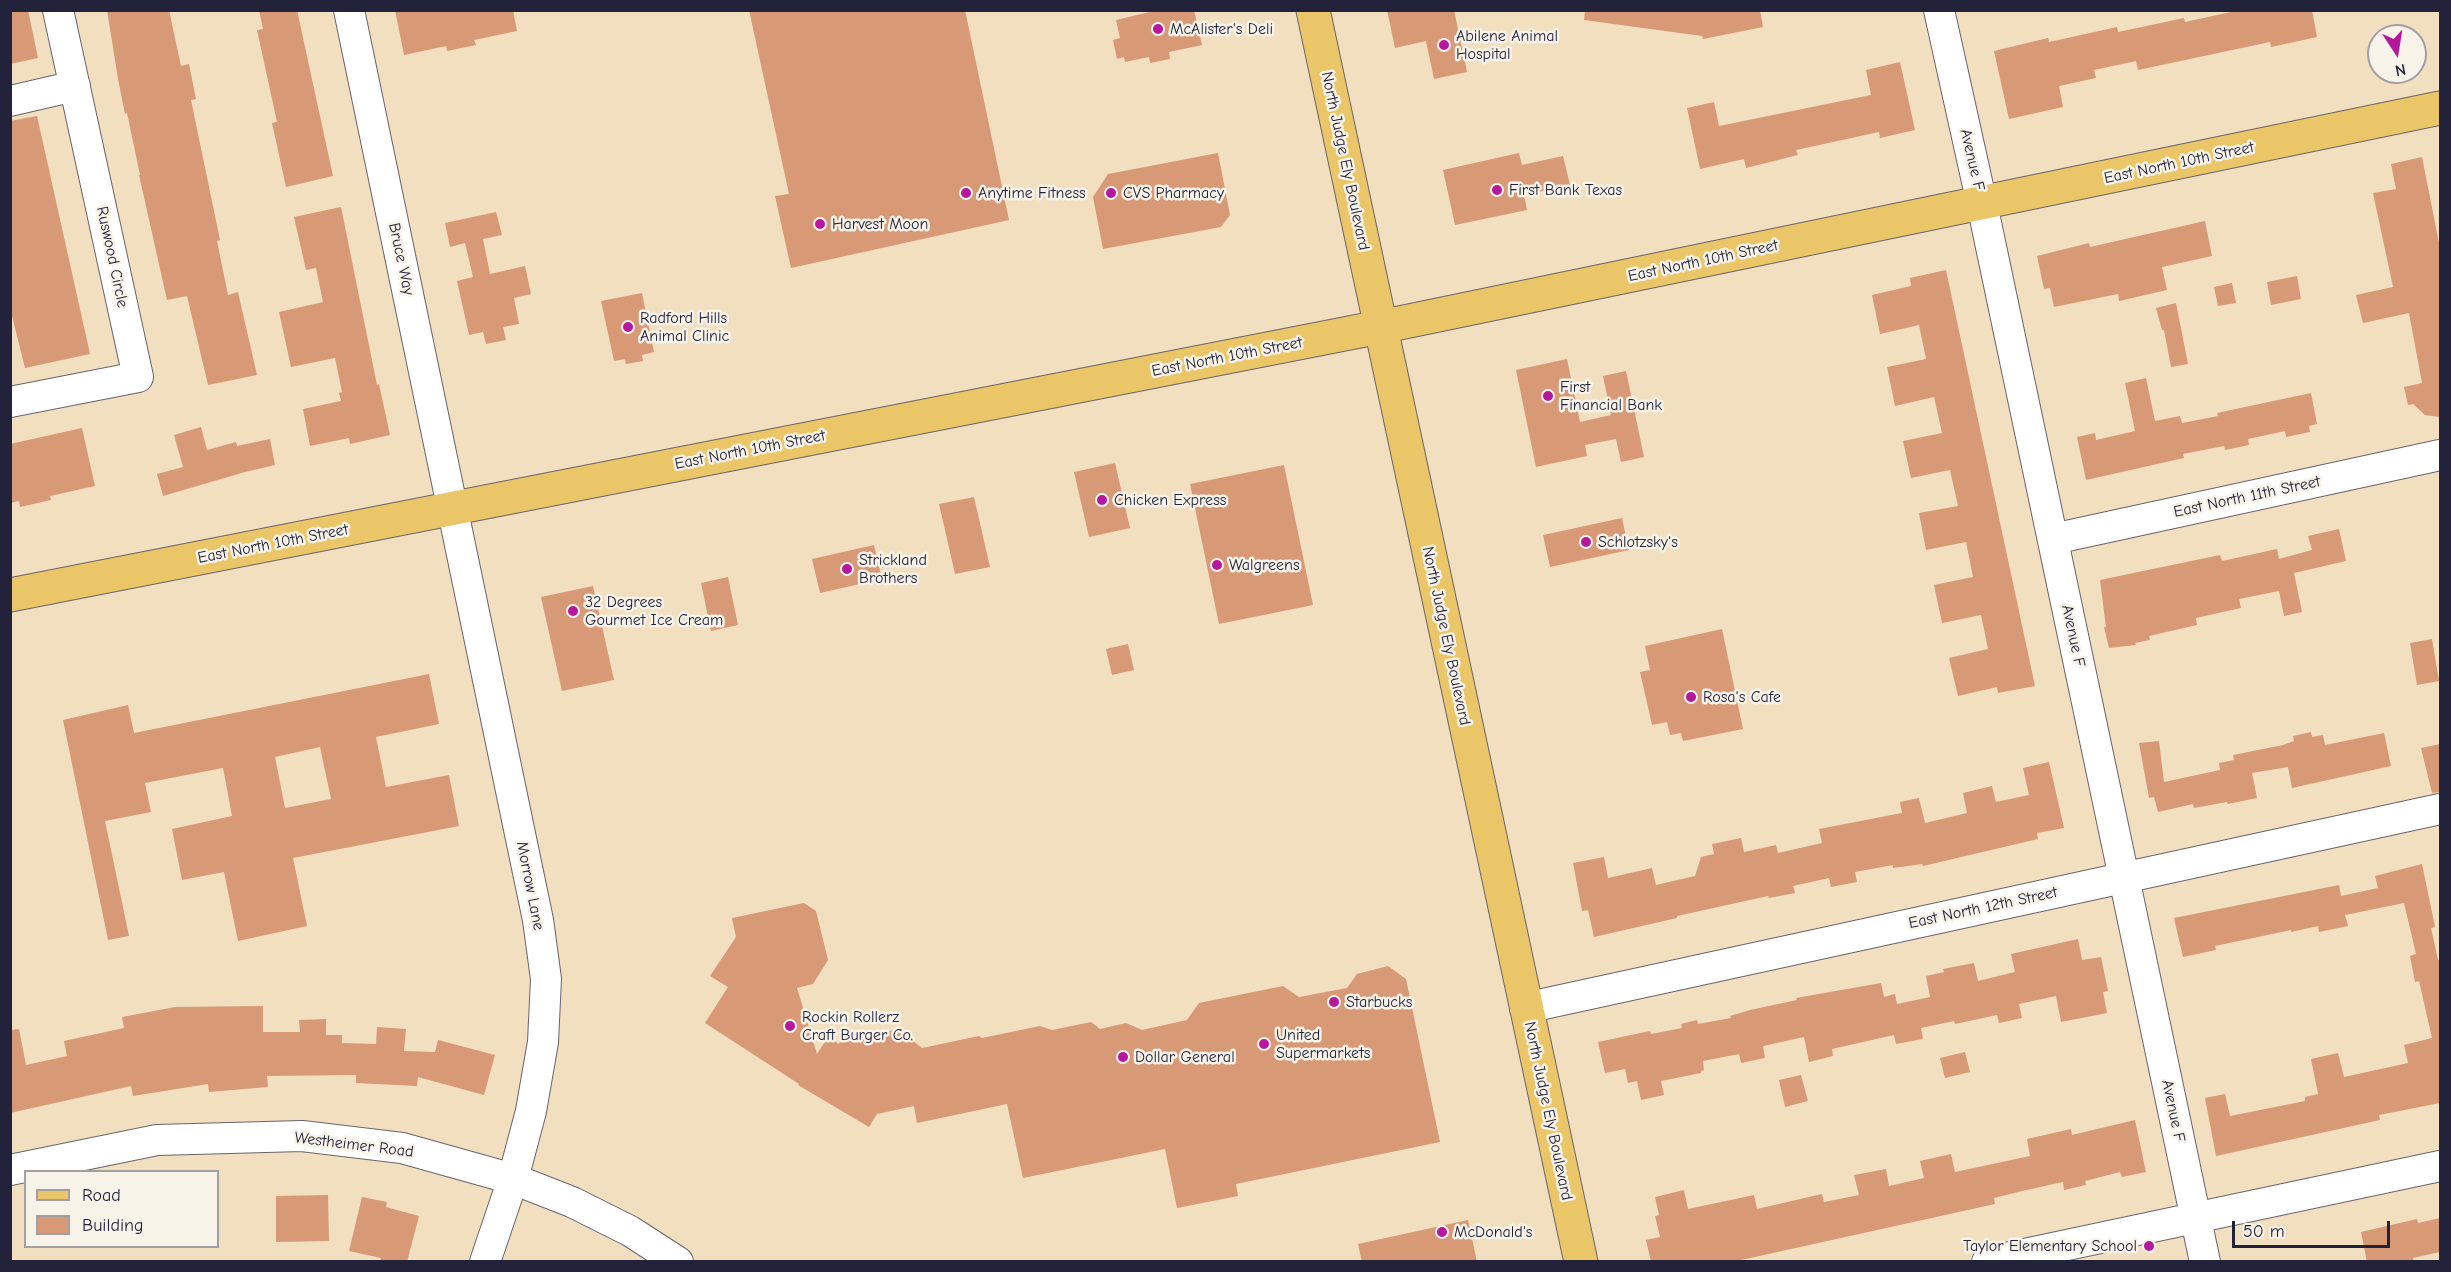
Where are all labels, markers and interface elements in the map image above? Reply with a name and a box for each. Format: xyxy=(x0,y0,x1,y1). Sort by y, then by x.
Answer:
place label: McAlister's Deli xyxy=(1170,19,1273,39)
marker: McAlister's Deli xyxy=(1151,22,1165,36)
north arrow xyxy=(2367,24,2427,84)
place label: Abilene Animal Hospital xyxy=(1456,26,1558,64)
marker: Abilene Animal Hospital xyxy=(1437,38,1451,52)
text: N xyxy=(2393,60,2407,80)
street label: North Judge Ely Boulevard xyxy=(1317,70,1373,252)
street label: Avenue F xyxy=(1956,127,1988,193)
street label: East North 10th Street xyxy=(2102,138,2256,188)
place label: First Bank Texas xyxy=(1509,180,1622,200)
place label: Anytime Fitness xyxy=(978,183,1086,203)
place label: CVS Pharmacy xyxy=(1123,183,1224,203)
marker: First Bank Texas xyxy=(1490,183,1504,197)
marker: Anytime Fitness xyxy=(959,186,973,200)
marker: CVS Pharmacy xyxy=(1104,186,1118,200)
street label: Ruswood Circle xyxy=(92,205,132,309)
place label: Harvest Moon xyxy=(832,214,928,234)
marker: Harvest Moon xyxy=(813,217,827,231)
street label: Bruce Way xyxy=(384,221,418,297)
street label: East North 10th Street xyxy=(1626,236,1780,286)
place label: Radford Hills Animal Clinic xyxy=(640,308,729,346)
marker: Radford Hills Animal Clinic xyxy=(621,320,635,334)
street label: East North 10th Street xyxy=(1150,333,1304,381)
place label: First Financial Bank xyxy=(1560,377,1662,415)
marker: First Financial Bank xyxy=(1541,389,1555,403)
street label: East North 10th Street xyxy=(673,426,827,474)
street label: East North 11th Street xyxy=(2172,472,2322,522)
place label: Chicken Express xyxy=(1114,490,1226,510)
marker: Chicken Express xyxy=(1095,493,1109,507)
street label: East North 10th Street xyxy=(196,520,350,568)
place label: Schlotzsky's xyxy=(1598,532,1678,552)
marker: Schlotzsky's xyxy=(1579,535,1593,549)
street label: North Judge Ely Boulevard xyxy=(1418,545,1474,727)
place label: Strickland Brothers xyxy=(859,550,927,588)
place label: Walgreens xyxy=(1229,555,1300,575)
marker: Walgreens xyxy=(1210,558,1224,572)
marker: Strickland Brothers xyxy=(840,562,854,576)
place label: 32 Degrees Gourmet Ice Cream xyxy=(585,592,723,630)
street label: Avenue F xyxy=(2057,603,2089,669)
marker: 32 Degrees Gourmet Ice Cream xyxy=(566,604,580,618)
place label: Rosa's Cafe xyxy=(1703,687,1781,707)
marker: Rosa's Cafe xyxy=(1684,690,1698,704)
street label: Morrow Lane xyxy=(512,840,548,932)
street label: East North 12th Street xyxy=(1907,883,2059,933)
place label: Starbucks xyxy=(1346,992,1412,1012)
marker: Starbucks xyxy=(1327,995,1341,1009)
place label: Rockin Rollerz Craft Burger Co. xyxy=(802,1007,913,1045)
marker: Rockin Rollerz Craft Burger Co. xyxy=(783,1019,797,1033)
street label: North Judge Ely Boulevard xyxy=(1520,1020,1576,1202)
place label: United Supermarkets xyxy=(1276,1025,1370,1063)
marker: United Supermarkets xyxy=(1257,1037,1271,1051)
place label: Dollar General xyxy=(1135,1047,1235,1067)
marker: Dollar General xyxy=(1116,1050,1130,1064)
street label: Avenue F xyxy=(2157,1078,2189,1144)
street label: Westheimer Road xyxy=(293,1128,415,1162)
legend xyxy=(24,1170,219,1248)
text: Road xyxy=(82,1185,121,1206)
scale bar xyxy=(2235,1209,2392,1247)
text: Building xyxy=(82,1215,144,1236)
text: 50 m xyxy=(2243,1221,2285,1242)
place label: McDonald's xyxy=(1454,1222,1533,1242)
marker: McDonald's xyxy=(1435,1225,1449,1239)
place label: Taylor Elementary School xyxy=(1963,1236,2137,1256)
marker: Taylor Elementary School xyxy=(2142,1239,2156,1253)

